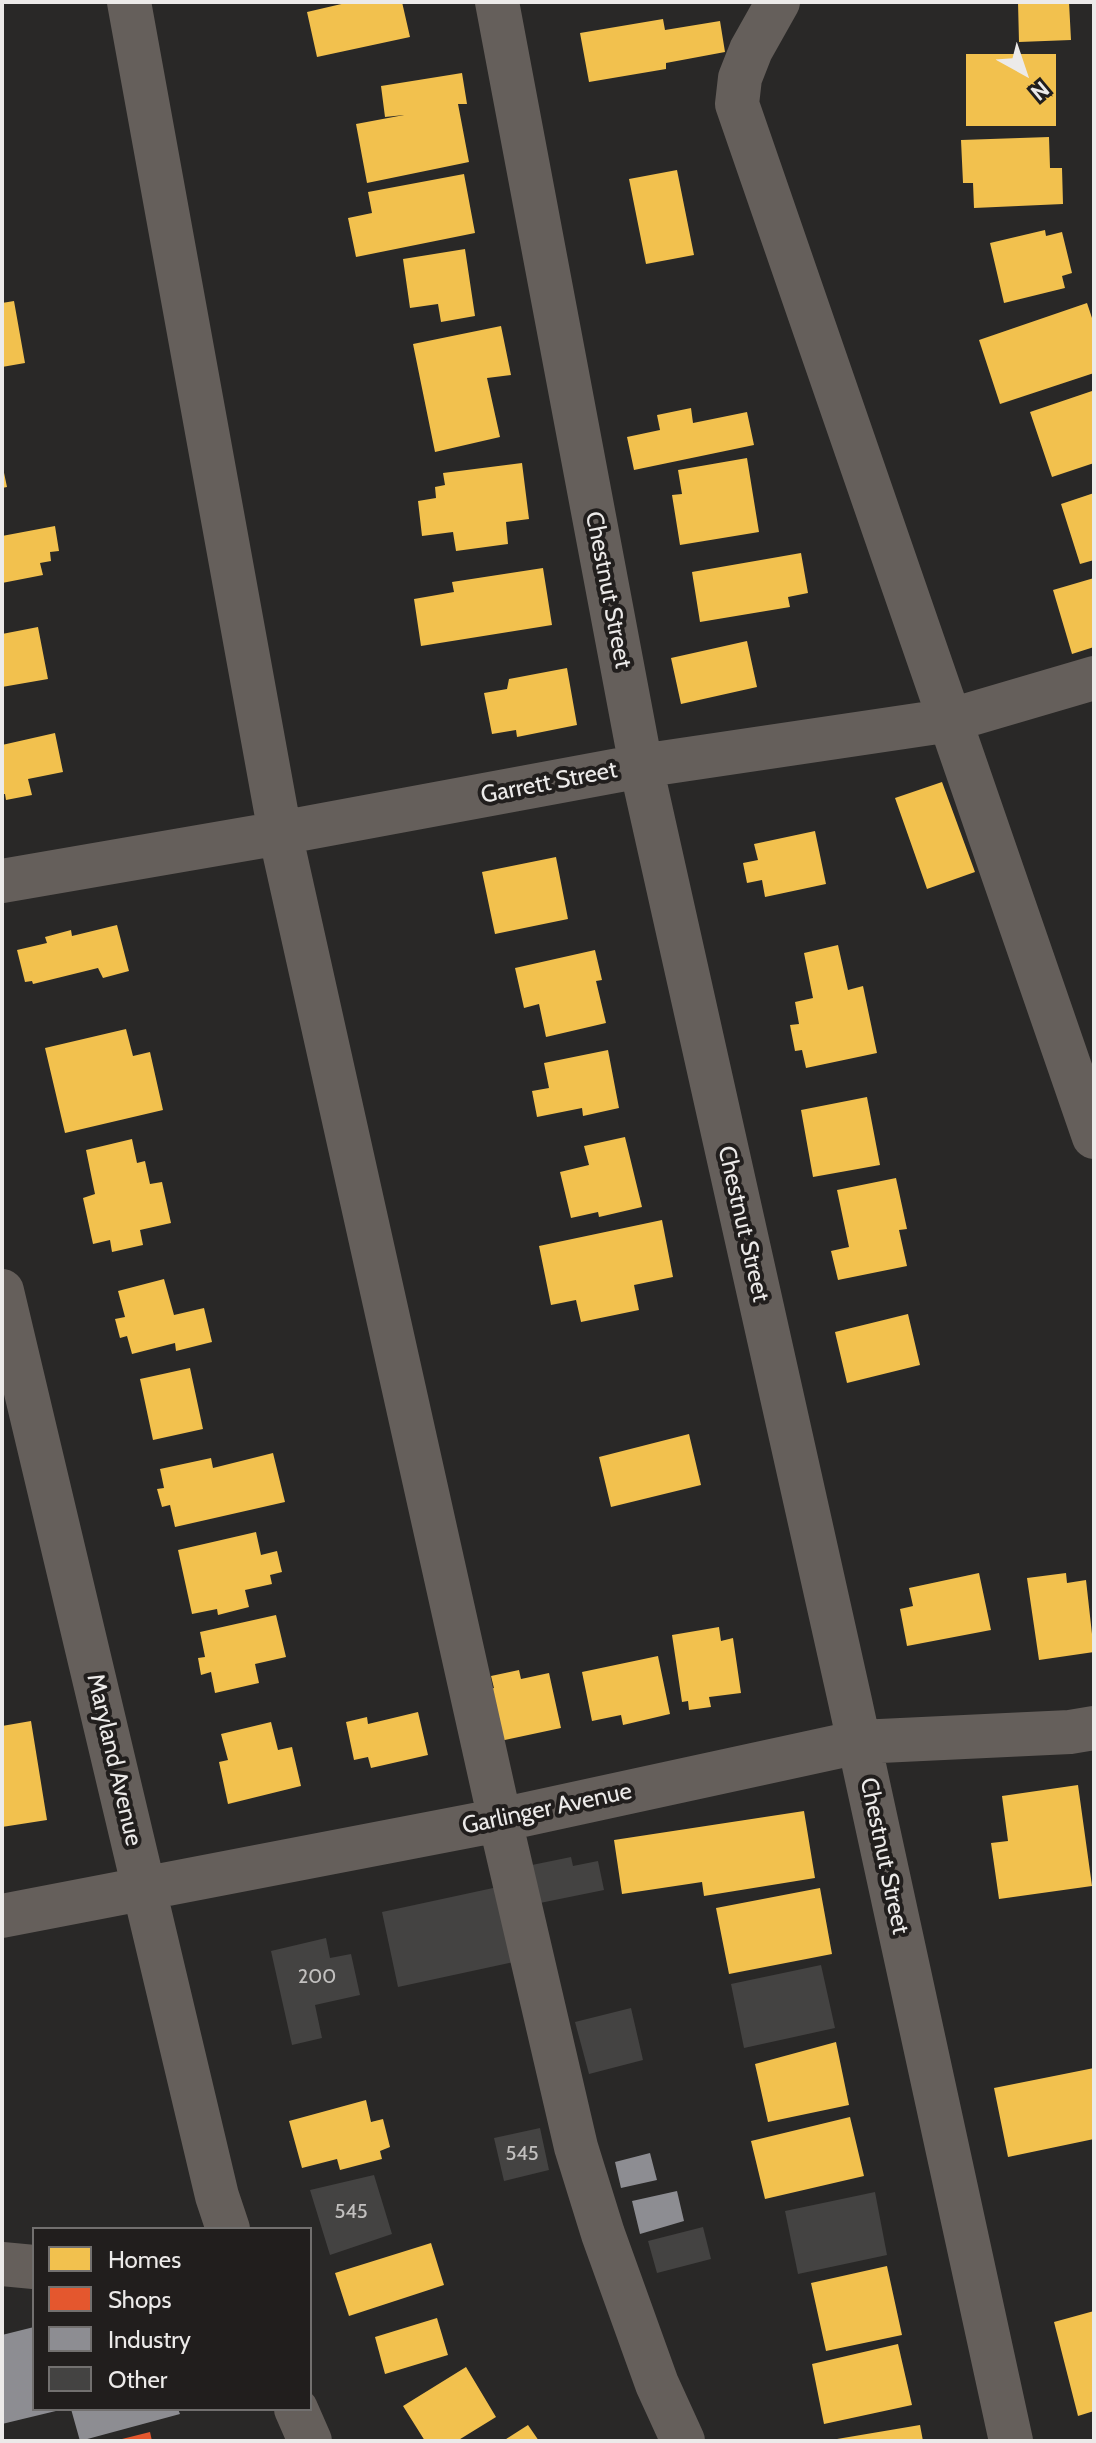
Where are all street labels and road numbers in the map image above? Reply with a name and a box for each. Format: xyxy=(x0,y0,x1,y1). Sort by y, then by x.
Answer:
street label: Chestnut Street xyxy=(579,509,637,671)
street label: Garrett Street xyxy=(478,756,620,810)
street label: Chestnut Street xyxy=(711,1143,775,1305)
street label: Maryland Avenue xyxy=(80,1671,148,1849)
street label: Chestnut Street xyxy=(853,1775,915,1937)
street label: Garlinger Avenue xyxy=(460,1777,634,1841)

